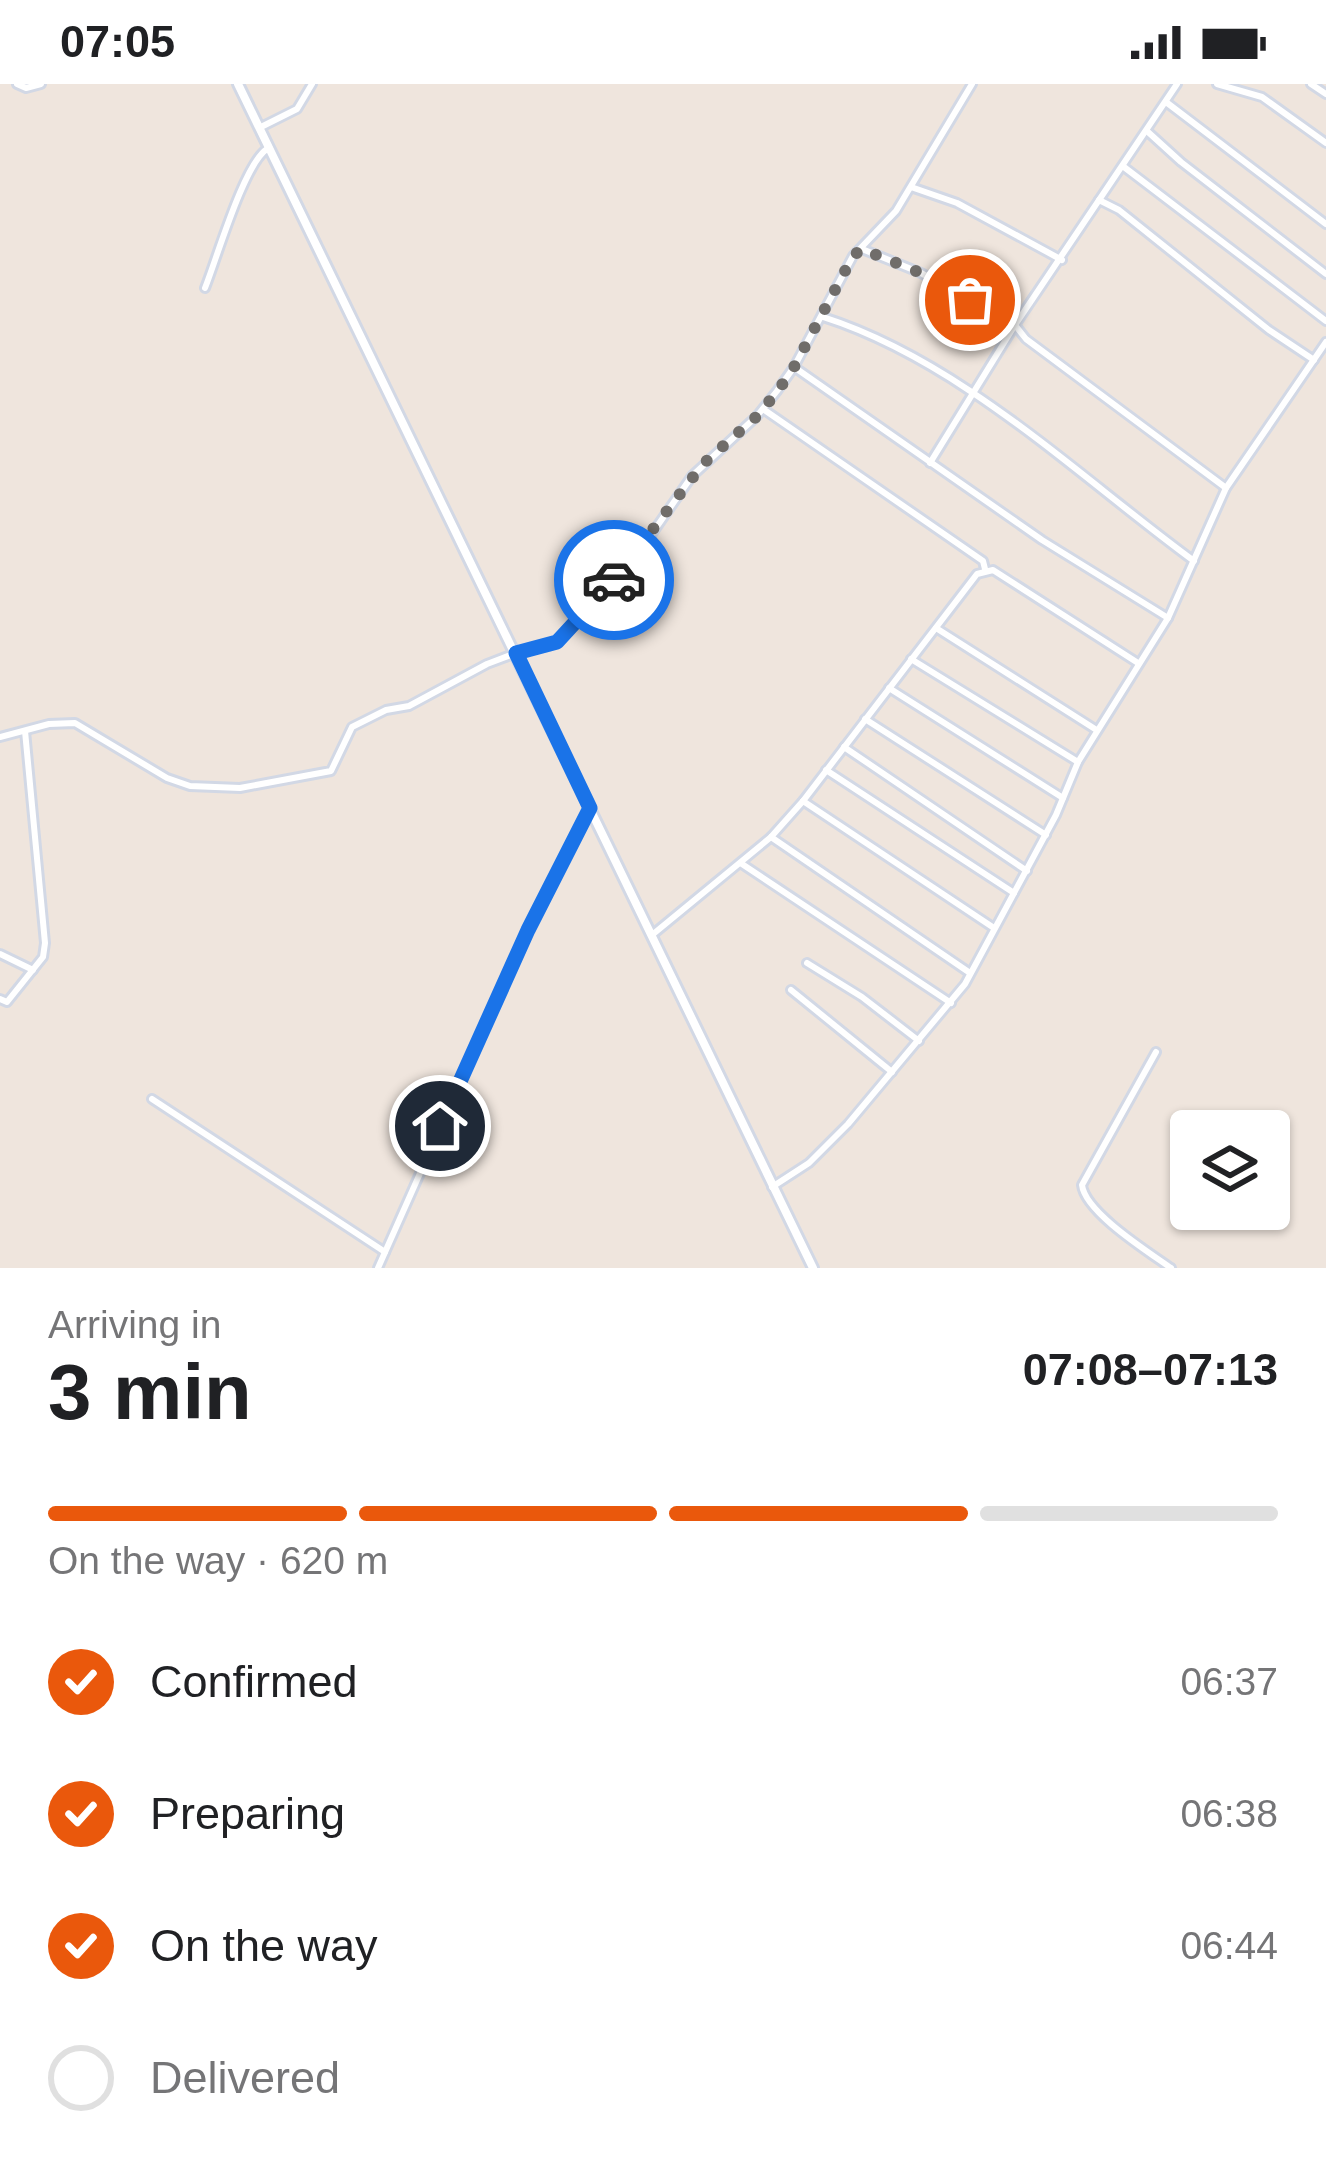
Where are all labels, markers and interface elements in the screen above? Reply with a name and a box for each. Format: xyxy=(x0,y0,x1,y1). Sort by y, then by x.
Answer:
text: 07:05 xyxy=(60,16,175,67)
pin xyxy=(919,249,1021,351)
icon: bag xyxy=(937,267,1003,333)
courier xyxy=(554,520,674,640)
icon: car xyxy=(581,547,647,613)
pin xyxy=(389,1075,491,1177)
icon: home xyxy=(407,1093,473,1159)
map controls xyxy=(1170,1110,1290,1230)
button: layers xyxy=(1170,1110,1290,1230)
text: Arriving in xyxy=(48,1303,221,1346)
text: 07:08–07:13 xyxy=(1023,1344,1278,1395)
text: 3 min xyxy=(48,1348,252,1436)
text: On the way · 620 m xyxy=(48,1539,388,1582)
icon: check xyxy=(48,1649,114,1715)
text: Confirmed xyxy=(150,1656,358,1707)
text: 06:37 xyxy=(1180,1660,1278,1703)
icon: check xyxy=(48,1781,114,1847)
text: Preparing xyxy=(150,1788,345,1839)
text: 06:38 xyxy=(1180,1792,1278,1835)
icon: check xyxy=(48,1913,114,1979)
text: On the way xyxy=(150,1920,378,1971)
text: 06:44 xyxy=(1180,1924,1278,1967)
text: Delivered xyxy=(150,2052,340,2103)

